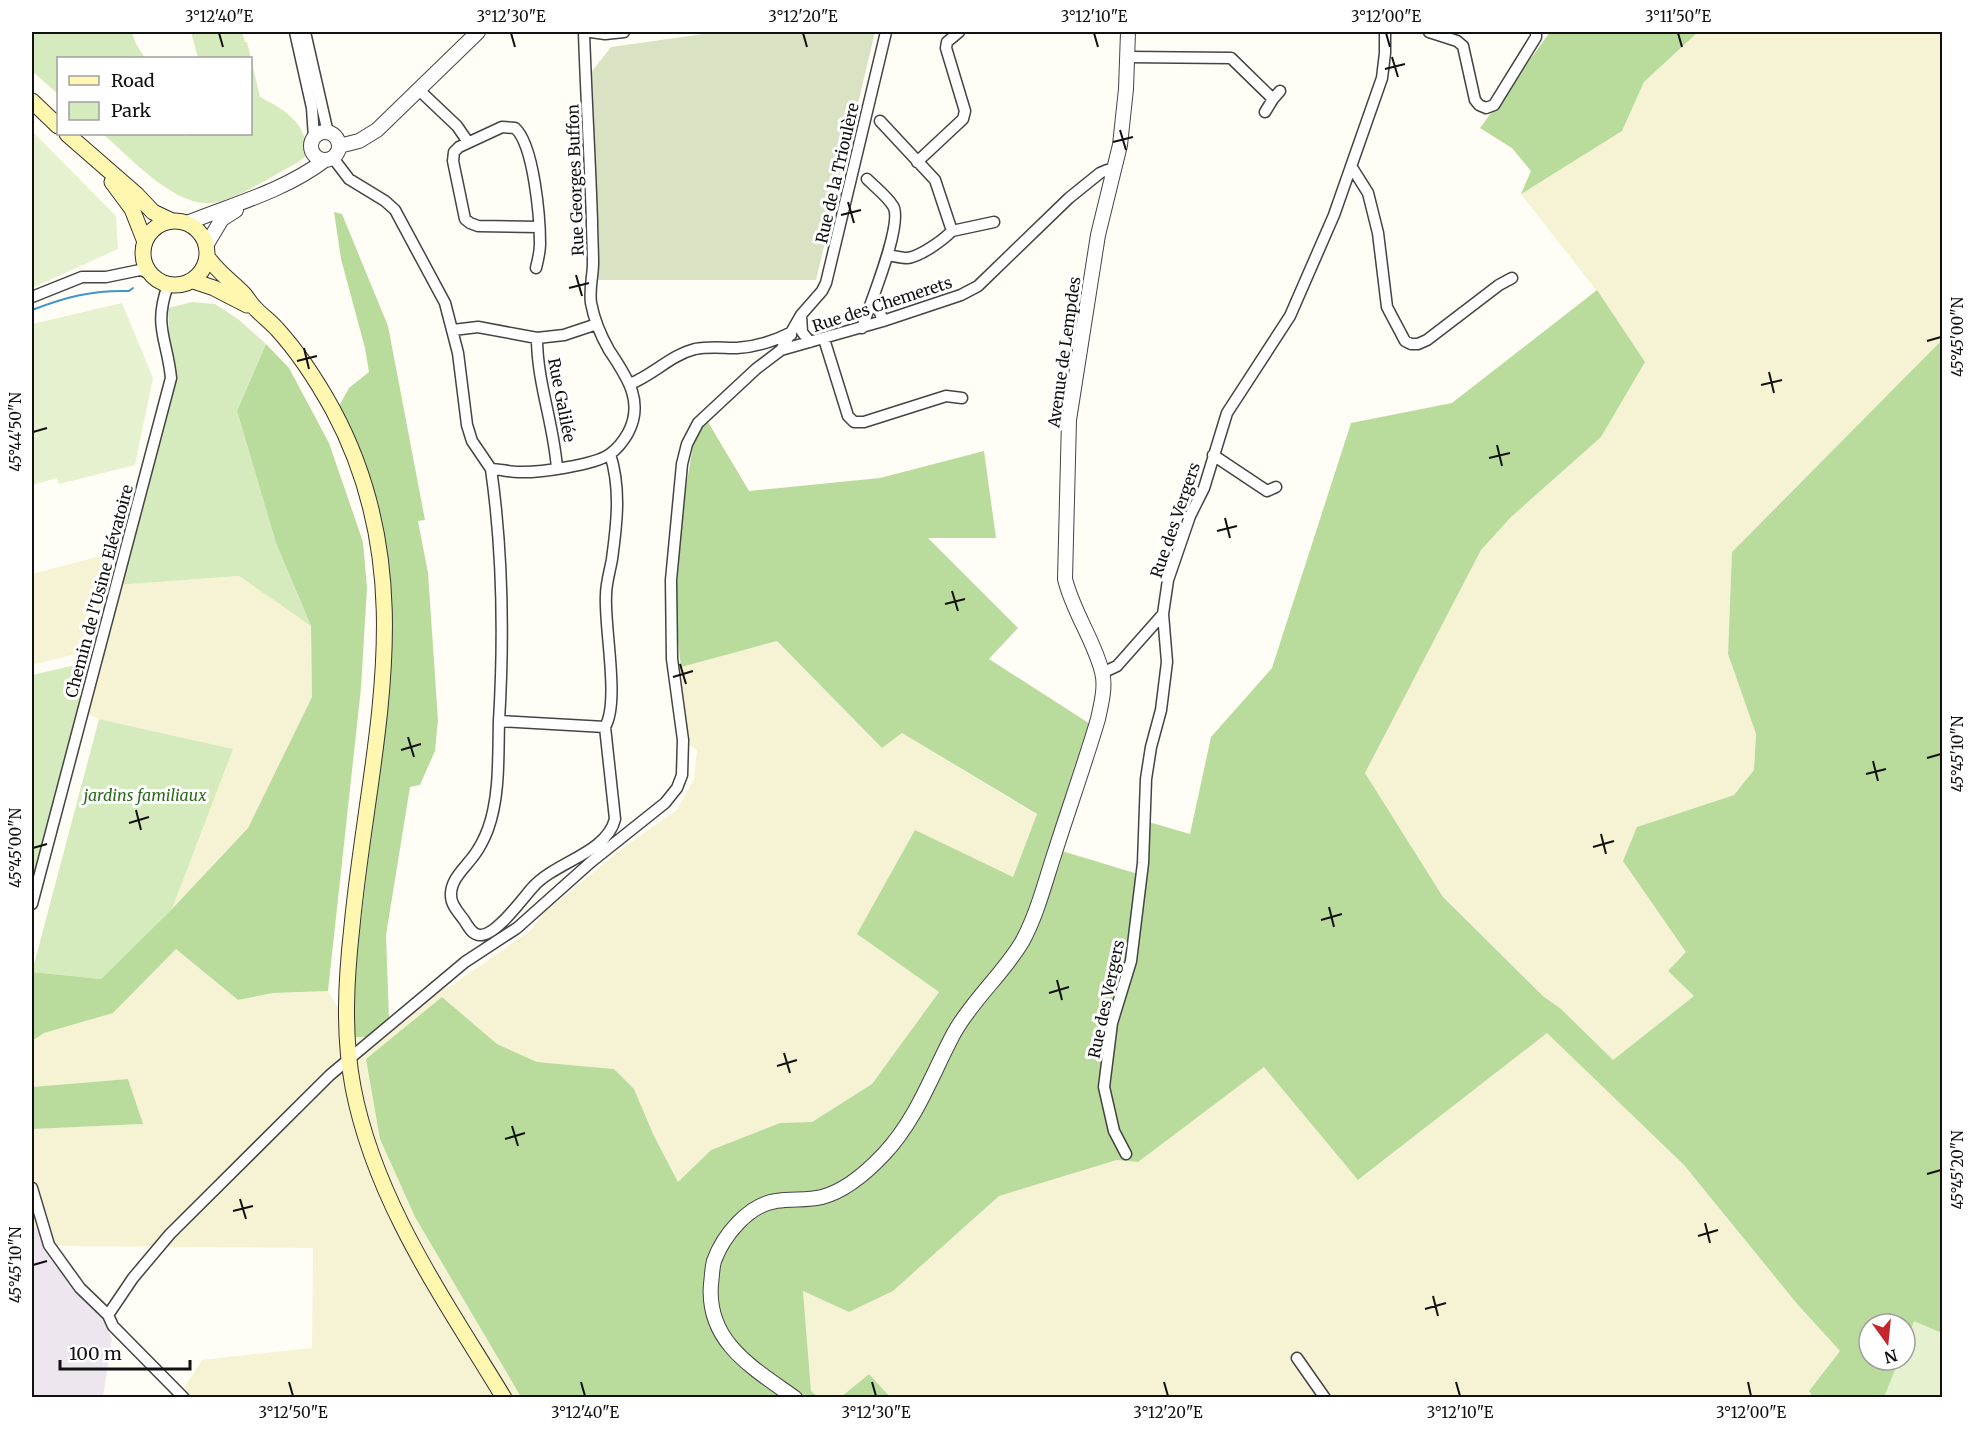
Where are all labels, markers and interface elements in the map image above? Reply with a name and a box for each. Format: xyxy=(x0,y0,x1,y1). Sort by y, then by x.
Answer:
text: 3°12'40"E xyxy=(185,7,254,26)
text: 3°12'30"E xyxy=(476,7,546,26)
text: 3°12'20"E xyxy=(768,7,838,26)
text: 3°12'10"E xyxy=(1061,7,1128,26)
text: 3°12'00"E xyxy=(1351,7,1422,26)
text: 3°11'50"E xyxy=(1645,7,1711,26)
legend xyxy=(57,57,252,135)
text: Road xyxy=(111,69,155,92)
text: Park xyxy=(111,99,152,122)
street label: Rue de la Trioulère xyxy=(811,101,863,245)
street label: Rue Georges Buffon xyxy=(562,103,588,256)
street label: Rue des Chemerets xyxy=(810,272,955,336)
street label: Avenue de Lempdes xyxy=(1043,275,1085,430)
text: 45°45'00"N xyxy=(1948,297,1967,377)
street label: Rue Galilée xyxy=(544,356,580,444)
text: 45°44'50"N xyxy=(6,392,25,472)
street label: Rue des Vergers xyxy=(1146,460,1204,580)
street label: Chemin de l'Usine Elévatoire xyxy=(61,482,137,700)
text: 45°45'10"N xyxy=(1948,715,1967,792)
park label: jardins familiaux xyxy=(81,785,207,805)
text: 45°45'00"N xyxy=(6,808,25,888)
street label: Rue des Vergers xyxy=(1084,938,1128,1060)
text: 45°45'20"N xyxy=(1948,1130,1967,1210)
text: 45°45'10"N xyxy=(6,1226,25,1303)
north arrow xyxy=(1857,1312,1917,1372)
scale bar xyxy=(60,1333,190,1371)
text: 100 m xyxy=(69,1342,122,1365)
text: N xyxy=(1882,1345,1900,1368)
text: 3°12'50"E xyxy=(259,1403,328,1422)
text: 3°12'40"E xyxy=(551,1403,620,1422)
text: 3°12'30"E xyxy=(841,1403,911,1422)
text: 3°12'20"E xyxy=(1133,1403,1203,1422)
text: 3°12'10"E xyxy=(1427,1403,1494,1422)
text: 3°12'00"E xyxy=(1716,1403,1787,1422)

